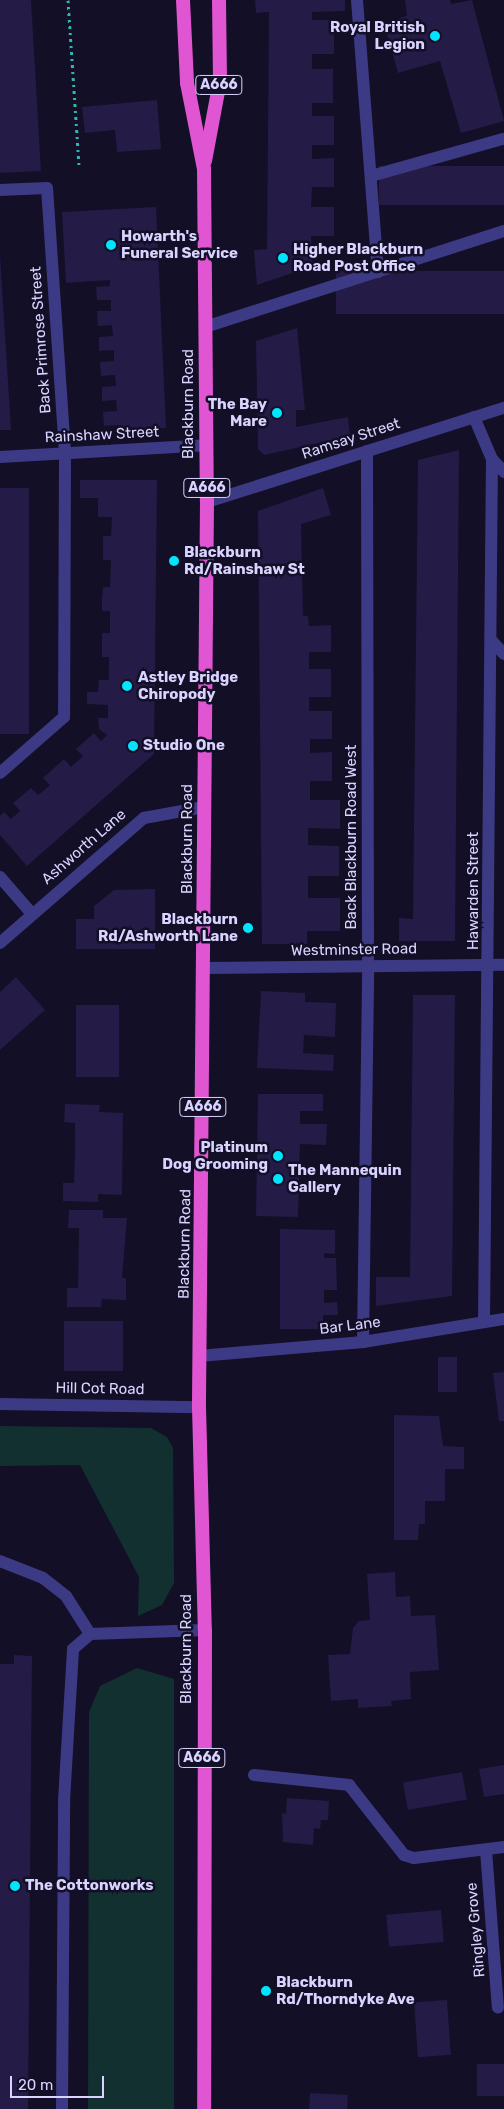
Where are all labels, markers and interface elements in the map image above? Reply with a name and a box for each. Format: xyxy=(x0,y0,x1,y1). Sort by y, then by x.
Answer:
place label: Royal British Legion xyxy=(330,18,425,53)
marker: Royal British Legion xyxy=(429,30,441,42)
road number: A666 xyxy=(195,74,243,96)
place label: Howarth's Funeral Service xyxy=(121,227,238,262)
marker: Howarth's Funeral Service xyxy=(105,239,117,251)
place label: Higher Blackburn Road Post Office xyxy=(293,240,423,275)
marker: Higher Blackburn Road Post Office xyxy=(277,252,289,264)
street label: Back Primrose Street xyxy=(27,266,55,414)
street label: Blackburn Road xyxy=(180,349,198,459)
place label: The Bay Mare xyxy=(208,395,267,430)
marker: The Bay Mare xyxy=(271,407,283,419)
street label: Ramsay Street xyxy=(299,415,403,463)
street label: Rainshaw Street xyxy=(44,423,160,447)
road number: A666 xyxy=(183,476,231,499)
place label: Blackburn Rd/Rainshaw St xyxy=(184,543,305,578)
marker: Blackburn Rd/Rainshaw St xyxy=(168,555,180,567)
place label: Astley Bridge Chiropody xyxy=(138,668,239,703)
marker: Astley Bridge Chiropody xyxy=(120,679,134,693)
place label: Studio One xyxy=(143,737,225,755)
marker: Studio One xyxy=(127,740,139,752)
street label: Back Blackburn Road West xyxy=(343,744,361,930)
street label: Blackburn Road xyxy=(179,784,197,894)
street label: Ashworth Lane xyxy=(38,806,130,888)
street label: Hawarden Street xyxy=(465,832,483,950)
place label: Blackburn Rd/Ashworth Lane xyxy=(98,910,238,945)
marker: Blackburn Rd/Ashworth Lane xyxy=(242,922,254,934)
street label: Westminster Road xyxy=(291,940,417,960)
road number: A666 xyxy=(179,1096,227,1118)
place label: Platinum Dog Grooming xyxy=(162,1138,268,1173)
marker: Platinum Dog Grooming xyxy=(272,1150,284,1162)
place label: The Mannequin Gallery xyxy=(288,1161,402,1196)
marker: The Mannequin Gallery xyxy=(272,1173,284,1185)
street label: Blackburn Road xyxy=(175,1189,195,1299)
street label: Bar Lane xyxy=(318,1313,382,1339)
street label: Hill Cot Road xyxy=(55,1379,145,1399)
street label: Blackburn Road xyxy=(178,1594,196,1704)
road number: A666 xyxy=(178,1746,226,1770)
place label: The Cottonworks xyxy=(25,1877,154,1895)
marker: The Cottonworks xyxy=(9,1880,21,1892)
street label: Ringley Grove xyxy=(463,1882,489,1978)
place label: Blackburn Rd/Thorndyke Ave xyxy=(276,1973,415,2008)
marker: Blackburn Rd/Thorndyke Ave xyxy=(260,1985,272,1997)
scale bar xyxy=(12,2066,106,2098)
text: 20 m xyxy=(18,2076,53,2094)

